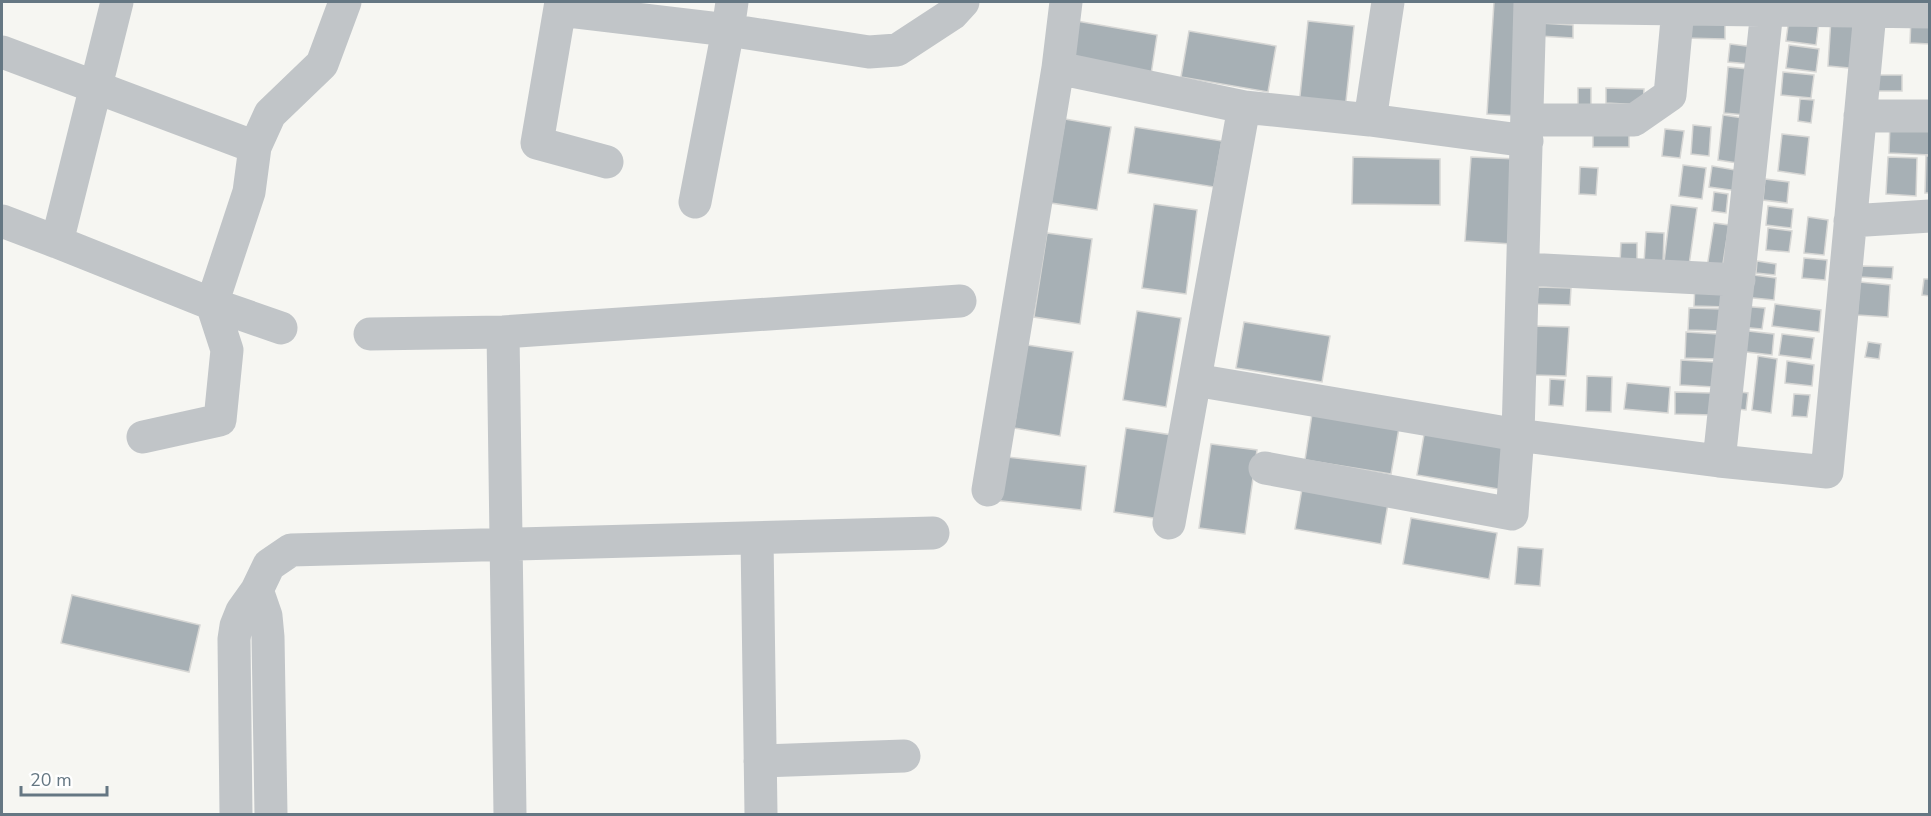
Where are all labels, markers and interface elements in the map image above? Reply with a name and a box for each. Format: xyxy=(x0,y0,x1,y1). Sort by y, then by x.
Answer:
scale bar xyxy=(21,759,106,797)
text: 20 m xyxy=(30,768,72,792)

